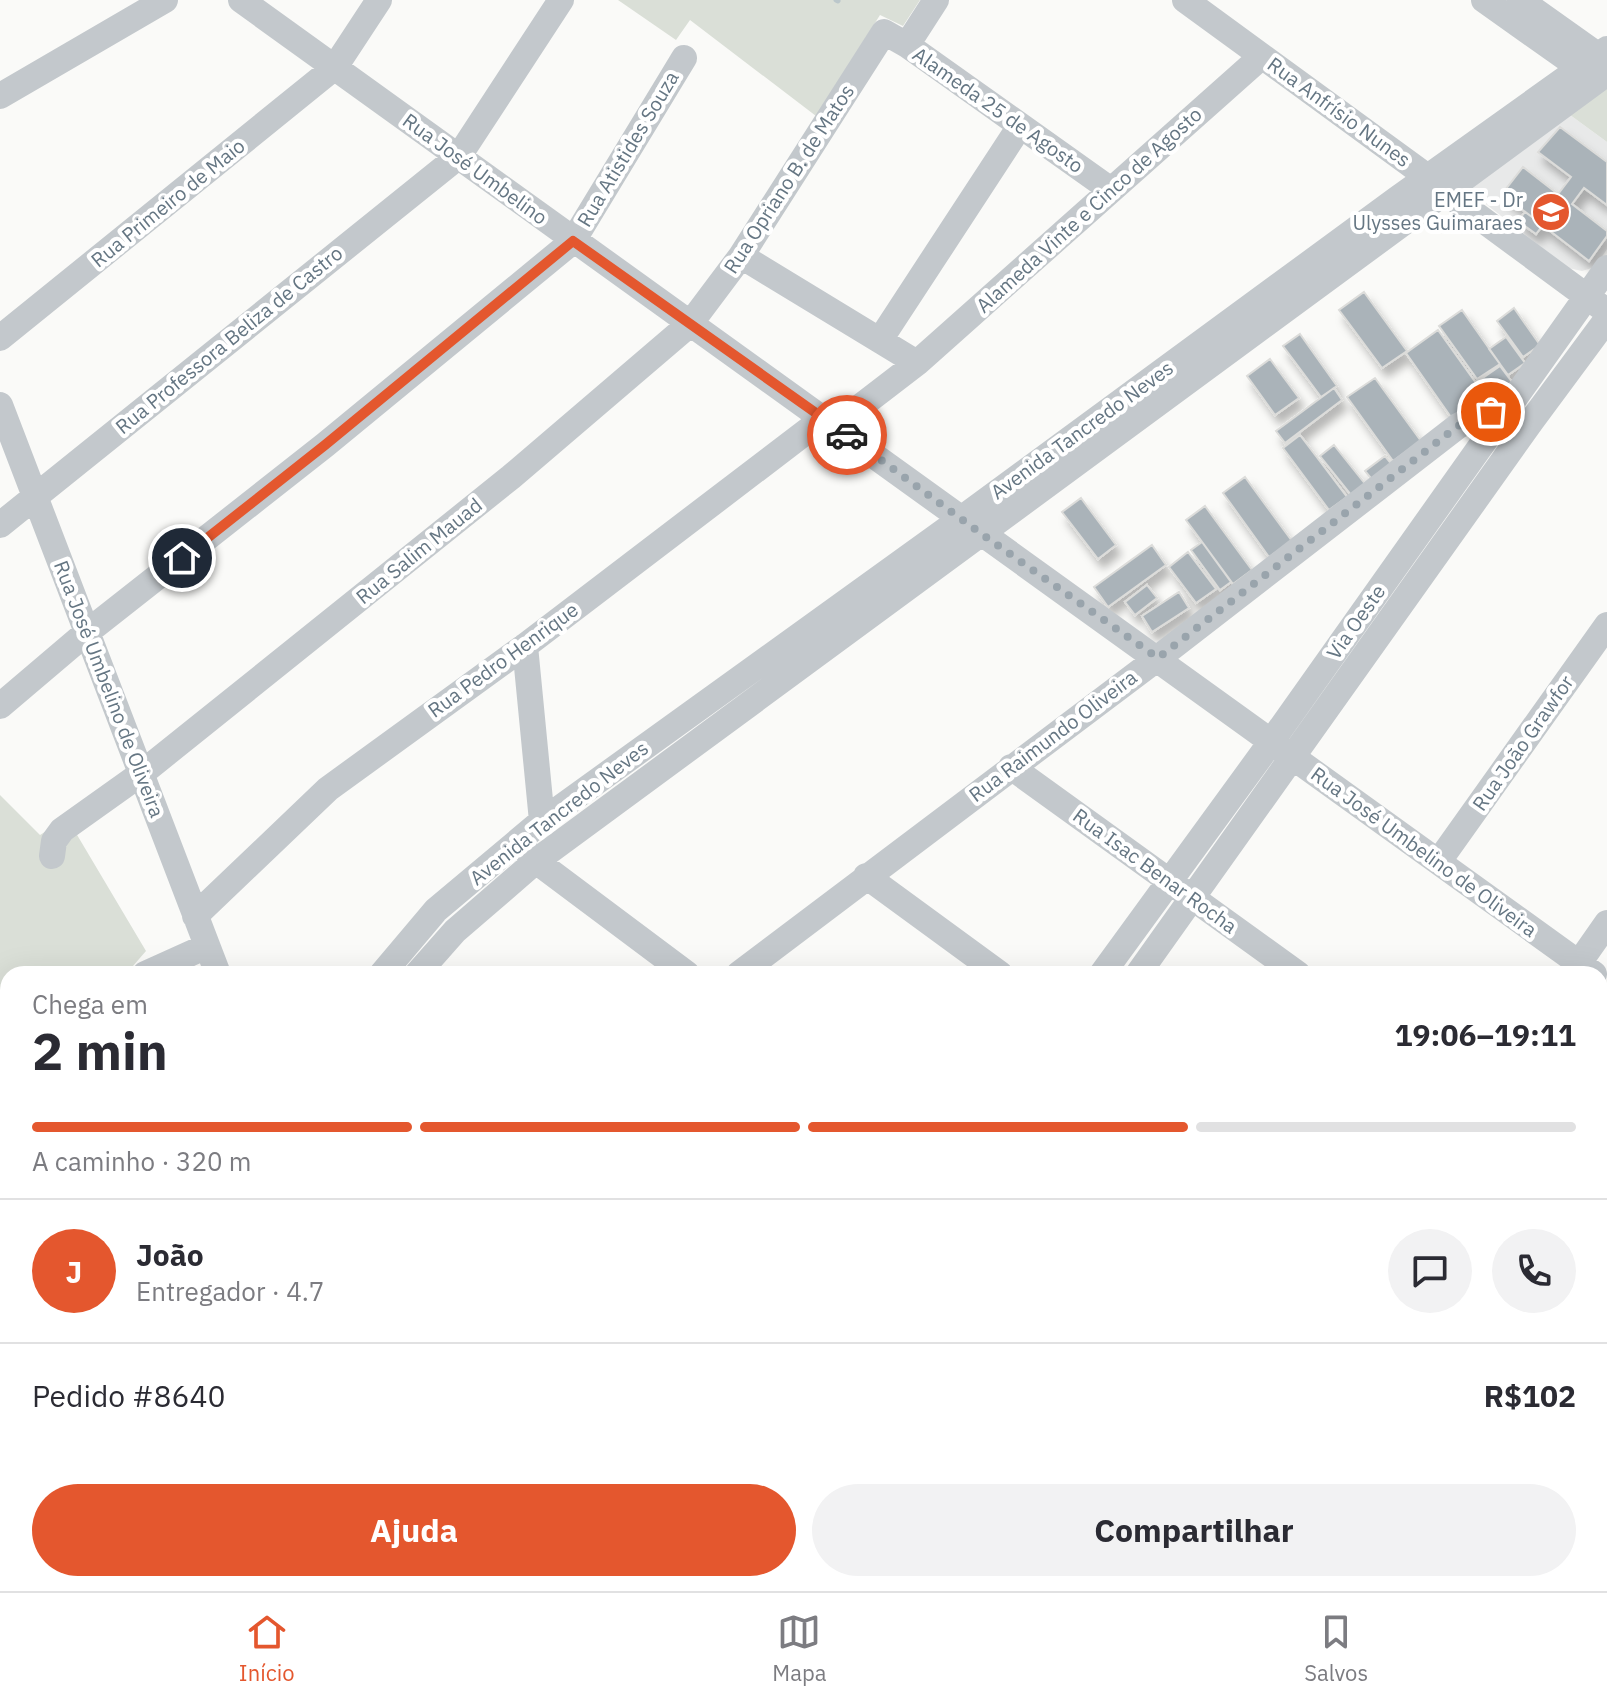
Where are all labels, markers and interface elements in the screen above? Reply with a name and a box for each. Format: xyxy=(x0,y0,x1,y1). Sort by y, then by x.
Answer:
street label: Alameda 25 de Agosto xyxy=(908,40,1089,179)
street label: Rua Anfrísio Nunes xyxy=(1262,50,1416,173)
street label: Rua Atistides Souza xyxy=(570,66,685,232)
street label: Rua Opriano B. de Matos xyxy=(717,79,860,279)
street label: Alameda Vinte e Cinco de Agosto xyxy=(970,101,1207,318)
street label: Rua José Umbelino xyxy=(397,107,553,230)
street label: Rua Primeiro de Maio xyxy=(85,132,250,273)
place label: EMEF - Dr Ulysses Guimaraes xyxy=(1352,186,1523,236)
school or university icon: EMEF - Dr Ulysses Guimaraes xyxy=(1530,191,1572,233)
street label: Rua Professora Beliza de Castro xyxy=(109,239,348,440)
street label: Avenida Tancredo Neves xyxy=(985,354,1179,505)
pin xyxy=(1457,378,1525,446)
icon: bag xyxy=(1469,390,1513,434)
courier xyxy=(807,395,887,475)
icon: car xyxy=(825,413,869,457)
street label: Rua Salim Mauad xyxy=(350,491,487,610)
pin xyxy=(148,524,216,592)
icon: home xyxy=(160,536,204,580)
street label: Rua José Umbelino de Oliveira xyxy=(48,556,171,821)
street label: Via Oeste xyxy=(1320,579,1391,664)
street label: Rua Pedro Henrique xyxy=(422,596,583,723)
street label: Rua Raimundo Oliveira xyxy=(963,663,1142,808)
street label: Rua João Grawfor xyxy=(1466,670,1579,816)
street label: Avenida Tancredo Neves xyxy=(464,734,654,891)
street label: Rua José Umbelino de Oliveira xyxy=(1306,760,1543,943)
street label: Rua Isac Benar Rocha xyxy=(1068,802,1243,940)
text: Chega em xyxy=(32,987,148,1021)
text: 19:06–19:11 xyxy=(1395,1015,1576,1054)
text: 2 min xyxy=(32,1017,168,1084)
text: A caminho · 320 m xyxy=(32,1144,251,1178)
button: chat xyxy=(1388,1229,1472,1313)
button: phone xyxy=(1492,1229,1576,1313)
text: João xyxy=(136,1235,204,1274)
text: J xyxy=(66,1252,82,1291)
text: Entregador · 4.7 xyxy=(136,1274,324,1308)
text: Pedido #8640 xyxy=(32,1376,226,1415)
text: R$102 xyxy=(1484,1376,1576,1415)
button: Ajuda xyxy=(32,1484,796,1576)
button: Compartilhar xyxy=(812,1484,1576,1576)
tab: Início xyxy=(239,1610,295,1687)
tab: Mapa xyxy=(772,1610,826,1687)
tab: Salvos xyxy=(1304,1610,1368,1687)

